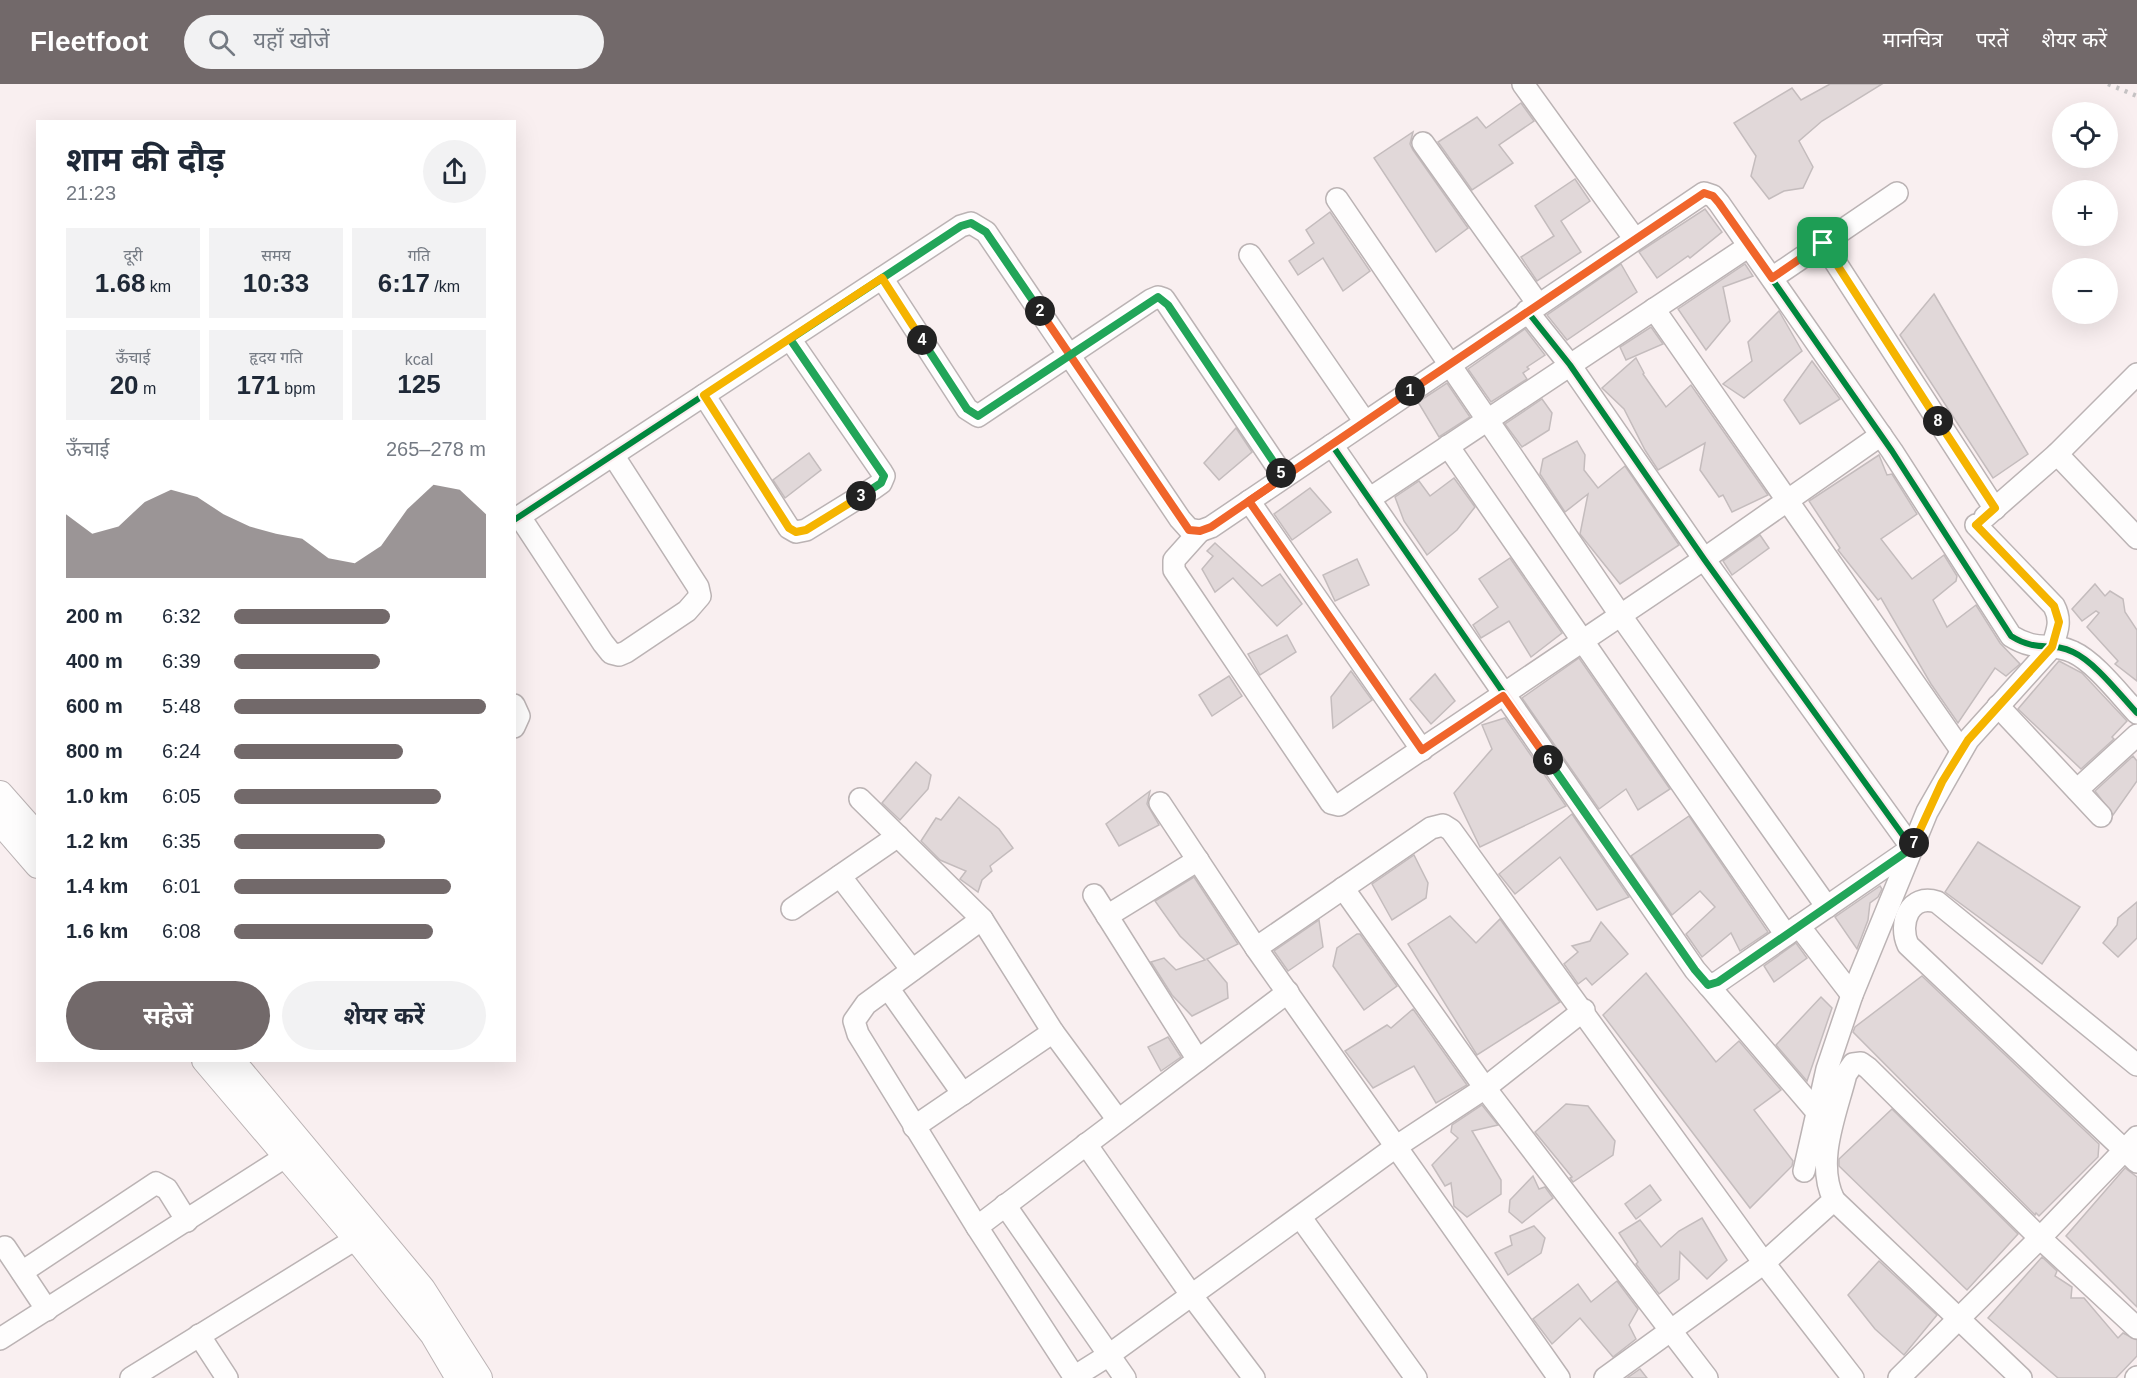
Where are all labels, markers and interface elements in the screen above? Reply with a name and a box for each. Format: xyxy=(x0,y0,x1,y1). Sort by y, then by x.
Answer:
search box xyxy=(184,15,604,69)
text: Fleetfoot xyxy=(30,26,148,57)
icon: search xyxy=(205,26,238,59)
text: यहाँ खोजें xyxy=(253,28,330,53)
text: मानचित्र xyxy=(1883,28,1943,51)
text: परतें xyxy=(1976,28,2008,51)
text: शेयर करें xyxy=(2041,28,2107,51)
map controls xyxy=(2052,102,2118,324)
button: locate xyxy=(2052,102,2118,168)
button: share xyxy=(423,140,486,203)
text: शाम की दौड़ xyxy=(66,141,225,178)
button: + xyxy=(2052,180,2118,246)
text: 21:23 xyxy=(66,182,116,204)
pin xyxy=(1797,217,1848,268)
icon: arrive xyxy=(1806,226,1839,259)
text: दूरी xyxy=(123,247,143,264)
text: समय xyxy=(261,247,291,264)
text: गति xyxy=(408,247,430,264)
button: − xyxy=(2052,258,2118,324)
text: 1.68 xyxy=(95,268,145,298)
text: 10:33 xyxy=(243,268,309,298)
text: 6:17 xyxy=(378,268,430,298)
text: km xyxy=(145,278,171,295)
text: /km xyxy=(430,278,460,295)
pin: 2 xyxy=(1025,296,1055,326)
text: 2 xyxy=(1036,302,1044,319)
pin: 4 xyxy=(907,325,937,355)
text: 4 xyxy=(918,331,926,348)
text: ऊँचाई xyxy=(116,349,150,366)
text: हृदय गति xyxy=(249,349,303,366)
text: kcal xyxy=(405,351,433,368)
text: 125 xyxy=(397,369,441,399)
text: 20 xyxy=(110,370,139,400)
text: 171 xyxy=(237,370,280,400)
pin: 1 xyxy=(1395,376,1425,406)
text: m xyxy=(139,380,156,397)
text: bpm xyxy=(280,380,315,397)
text: 1 xyxy=(1406,382,1414,399)
pin: 8 xyxy=(1923,406,1953,436)
text: 8 xyxy=(1934,412,1942,429)
text: ऊँचाई xyxy=(66,438,109,460)
text: 265–278 m xyxy=(386,438,486,460)
pin: 5 xyxy=(1266,458,1296,488)
text: 5 xyxy=(1277,464,1285,481)
pin: 3 xyxy=(846,481,876,511)
text: 3 xyxy=(857,487,865,504)
text: 200 m xyxy=(66,605,123,627)
text: 6:32 xyxy=(162,605,201,627)
text: 400 m xyxy=(66,650,123,672)
text: 6:39 xyxy=(162,650,201,672)
text: 600 m xyxy=(66,695,123,717)
text: 5:48 xyxy=(162,695,201,717)
text: 800 m xyxy=(66,740,123,762)
text: 6:24 xyxy=(162,740,201,762)
pin: 6 xyxy=(1533,745,1563,775)
text: 6 xyxy=(1544,751,1552,768)
text: 1.0 km xyxy=(66,785,128,807)
text: 6:05 xyxy=(162,785,201,807)
pin: 7 xyxy=(1899,828,1929,858)
text: 1.2 km xyxy=(66,830,128,852)
text: 6:35 xyxy=(162,830,201,852)
text: 7 xyxy=(1910,834,1918,851)
text: 1.4 km xyxy=(66,875,128,897)
text: 6:01 xyxy=(162,875,201,897)
text: 1.6 km xyxy=(66,920,128,942)
text: 6:08 xyxy=(162,920,201,942)
button: सहेजें xyxy=(66,981,270,1050)
button: शेयर करें xyxy=(282,981,486,1050)

